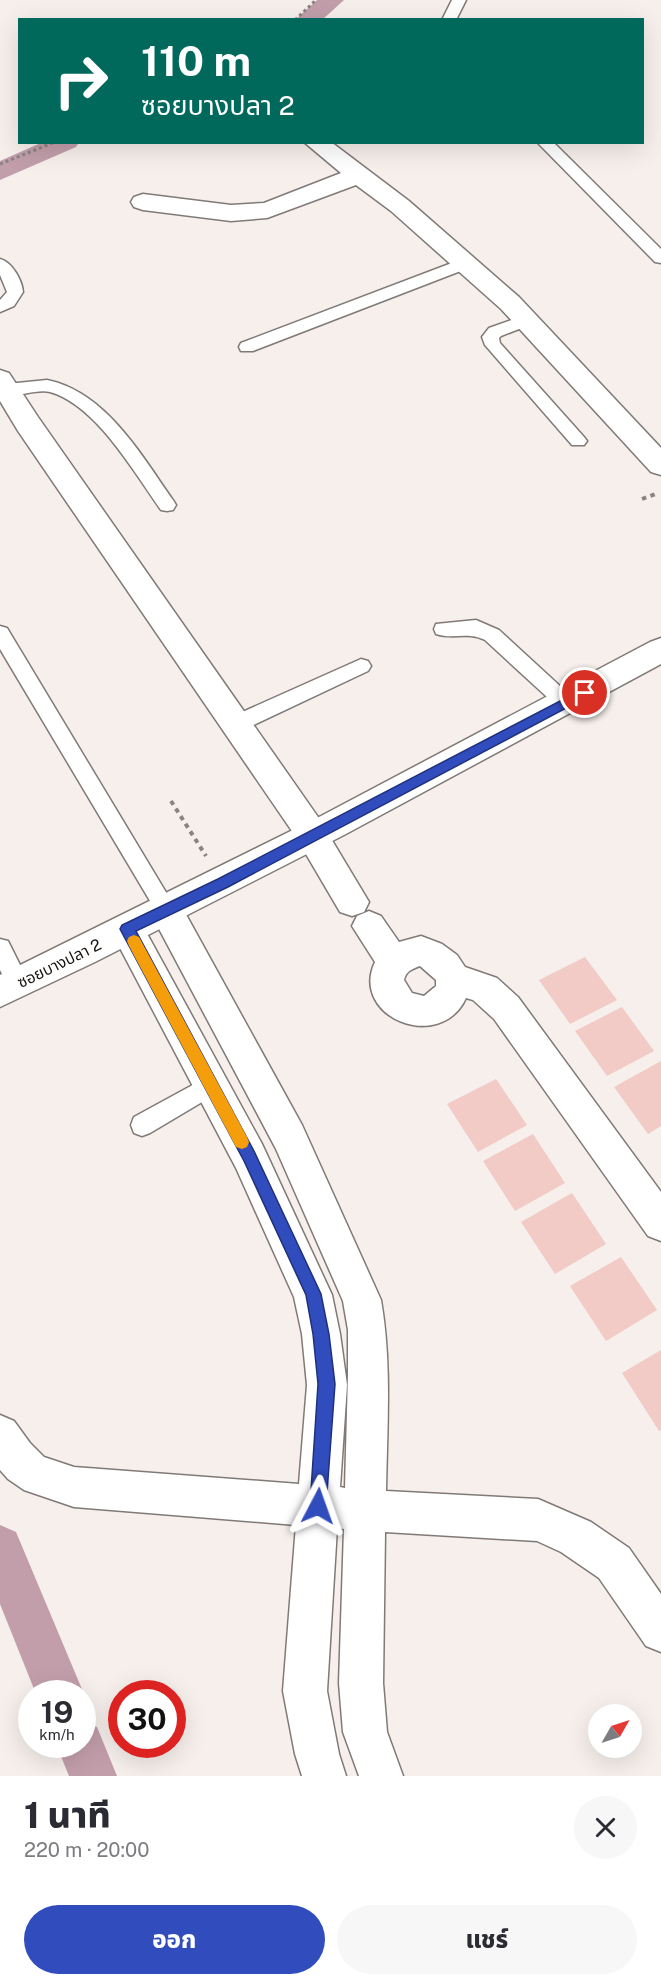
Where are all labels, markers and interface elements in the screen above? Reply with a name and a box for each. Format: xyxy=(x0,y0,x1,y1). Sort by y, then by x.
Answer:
text: 110 m xyxy=(141,36,251,85)
icon: right xyxy=(42,42,120,120)
text: ซอยบางปลา 2 xyxy=(141,89,295,121)
pin xyxy=(559,667,610,718)
icon: arrive xyxy=(568,676,601,709)
street label: ซอยบางปลา 2 xyxy=(14,935,104,992)
position arrow xyxy=(286,1474,350,1538)
speed limit sign: 30 xyxy=(108,1680,186,1758)
text: 19 xyxy=(41,1694,73,1730)
north arrow xyxy=(588,1704,642,1758)
map controls xyxy=(588,1704,642,1758)
text: km/h xyxy=(39,1726,75,1743)
text: 1 นาที xyxy=(24,1794,111,1836)
button: close xyxy=(574,1796,637,1859)
text: 220 m · 20:00 xyxy=(24,1838,149,1862)
button: ออก xyxy=(24,1905,325,1974)
button: แชร์ xyxy=(337,1905,637,1974)

